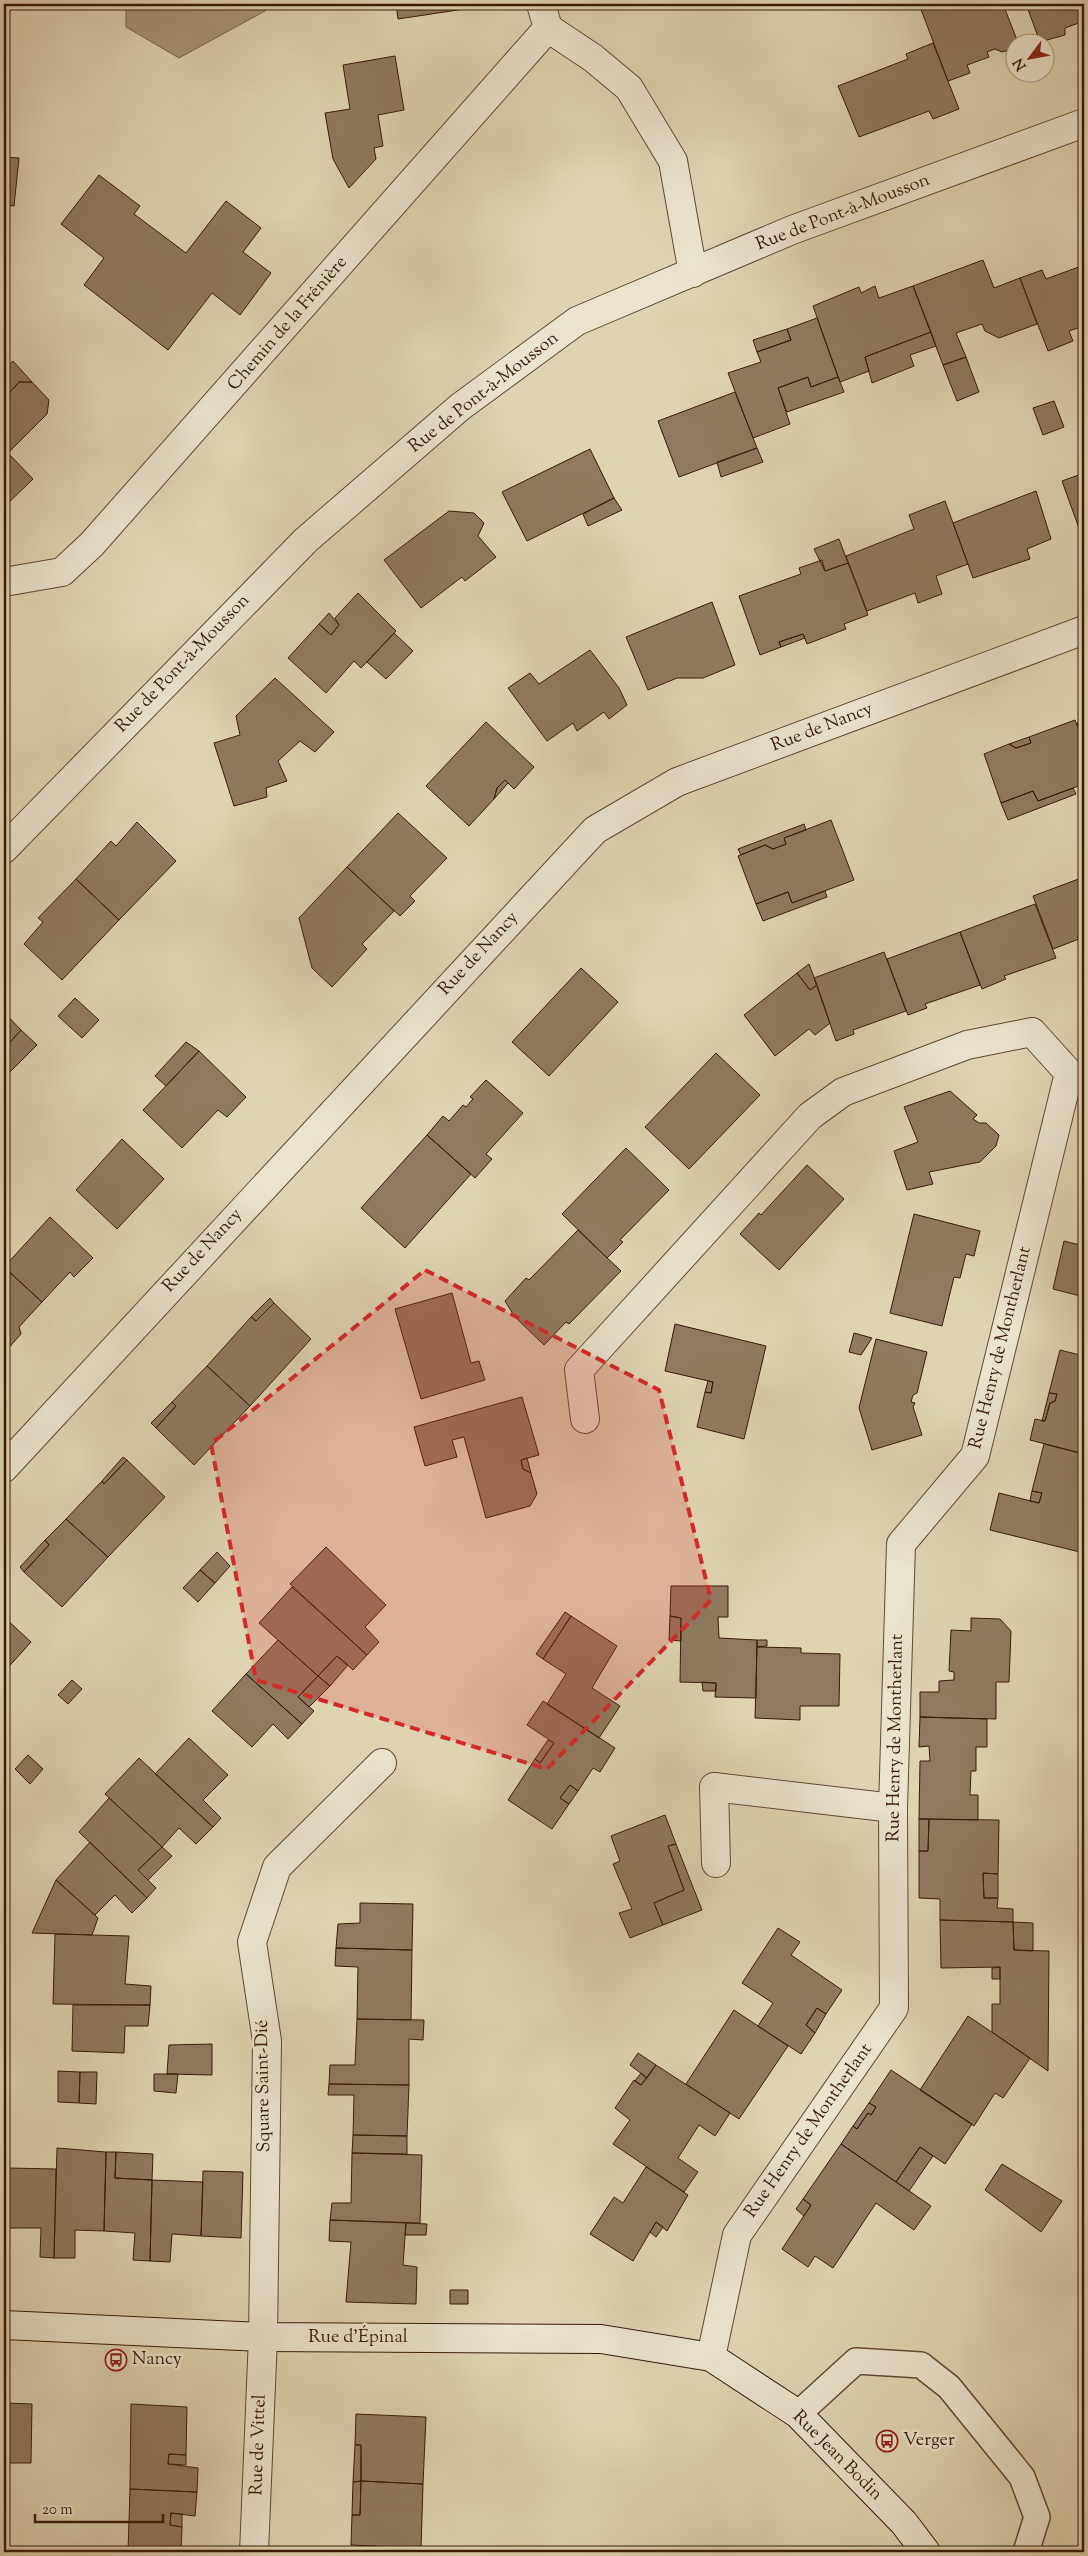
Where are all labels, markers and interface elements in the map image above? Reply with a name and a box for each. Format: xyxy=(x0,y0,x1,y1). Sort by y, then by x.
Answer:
north arrow xyxy=(1006,32,1056,82)
text: N xyxy=(1009,54,1032,74)
street label: Rue de Pont-à-Mousson xyxy=(752,168,934,258)
street label: Chemin de la Frênière xyxy=(222,251,354,397)
street label: Rue de Pont-à-Mousson xyxy=(403,326,565,460)
street label: Rue de Pont-à-Mousson xyxy=(110,588,257,739)
street label: Rue de Nancy xyxy=(767,697,877,759)
street label: Rue de Nancy xyxy=(433,906,525,1002)
street label: Rue de Nancy xyxy=(157,1203,249,1299)
street label: Rue Henry de Montherlant xyxy=(963,1244,1039,1452)
street label: Rue Henry de Montherlant xyxy=(881,1634,911,1842)
street label: Square Saint-Dié xyxy=(250,2020,278,2152)
street label: Rue Henry de Montherlant xyxy=(739,2038,879,2224)
street label: Rue d’Épinal xyxy=(308,2325,408,2351)
place label: Nancy xyxy=(132,2347,182,2373)
bus stop icon: Nancy xyxy=(104,2348,128,2372)
street label: Rue de Vittel xyxy=(244,2394,274,2496)
street label: Rue Jean Bodin xyxy=(786,2405,888,2507)
place label: Verger xyxy=(903,2428,955,2454)
bus stop icon: Verger xyxy=(875,2429,899,2453)
scale bar xyxy=(35,2491,162,2523)
text: 20 m xyxy=(42,2500,73,2521)

